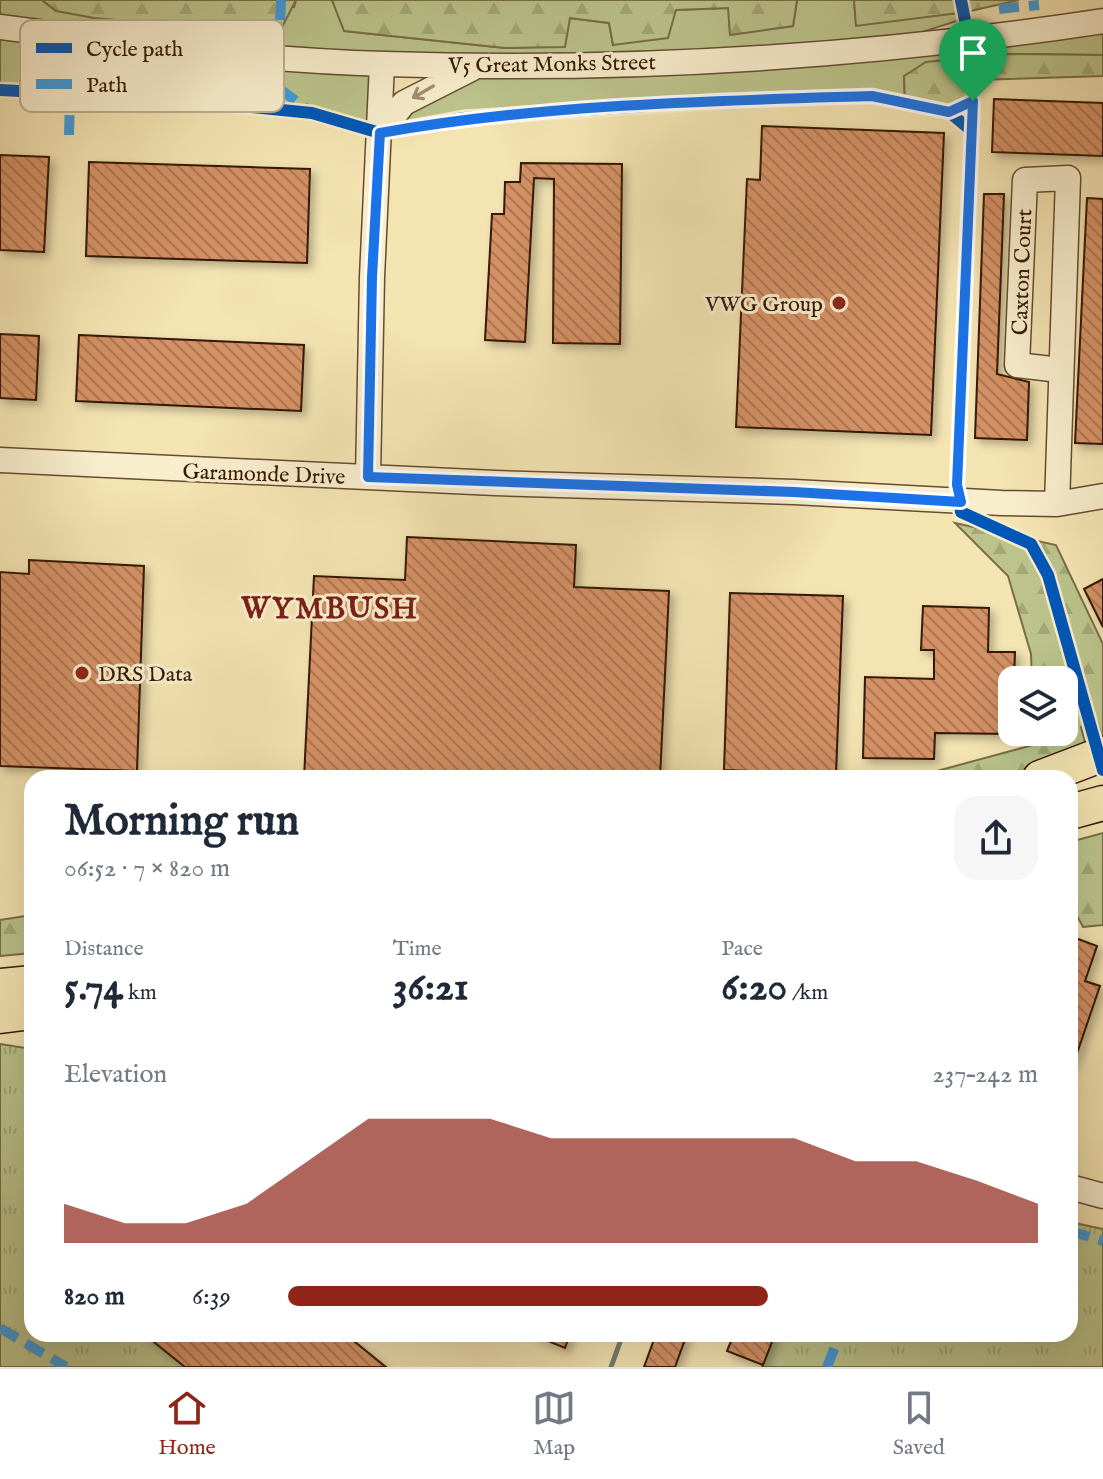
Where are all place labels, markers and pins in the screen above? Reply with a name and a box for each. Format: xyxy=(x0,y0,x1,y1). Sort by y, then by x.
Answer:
pin xyxy=(939,19,1007,101)
place label: VWG Group xyxy=(704,291,823,319)
marker: VWG Group xyxy=(830,294,848,312)
place label: DRS Data xyxy=(98,661,193,689)
marker: DRS Data xyxy=(73,664,91,682)

